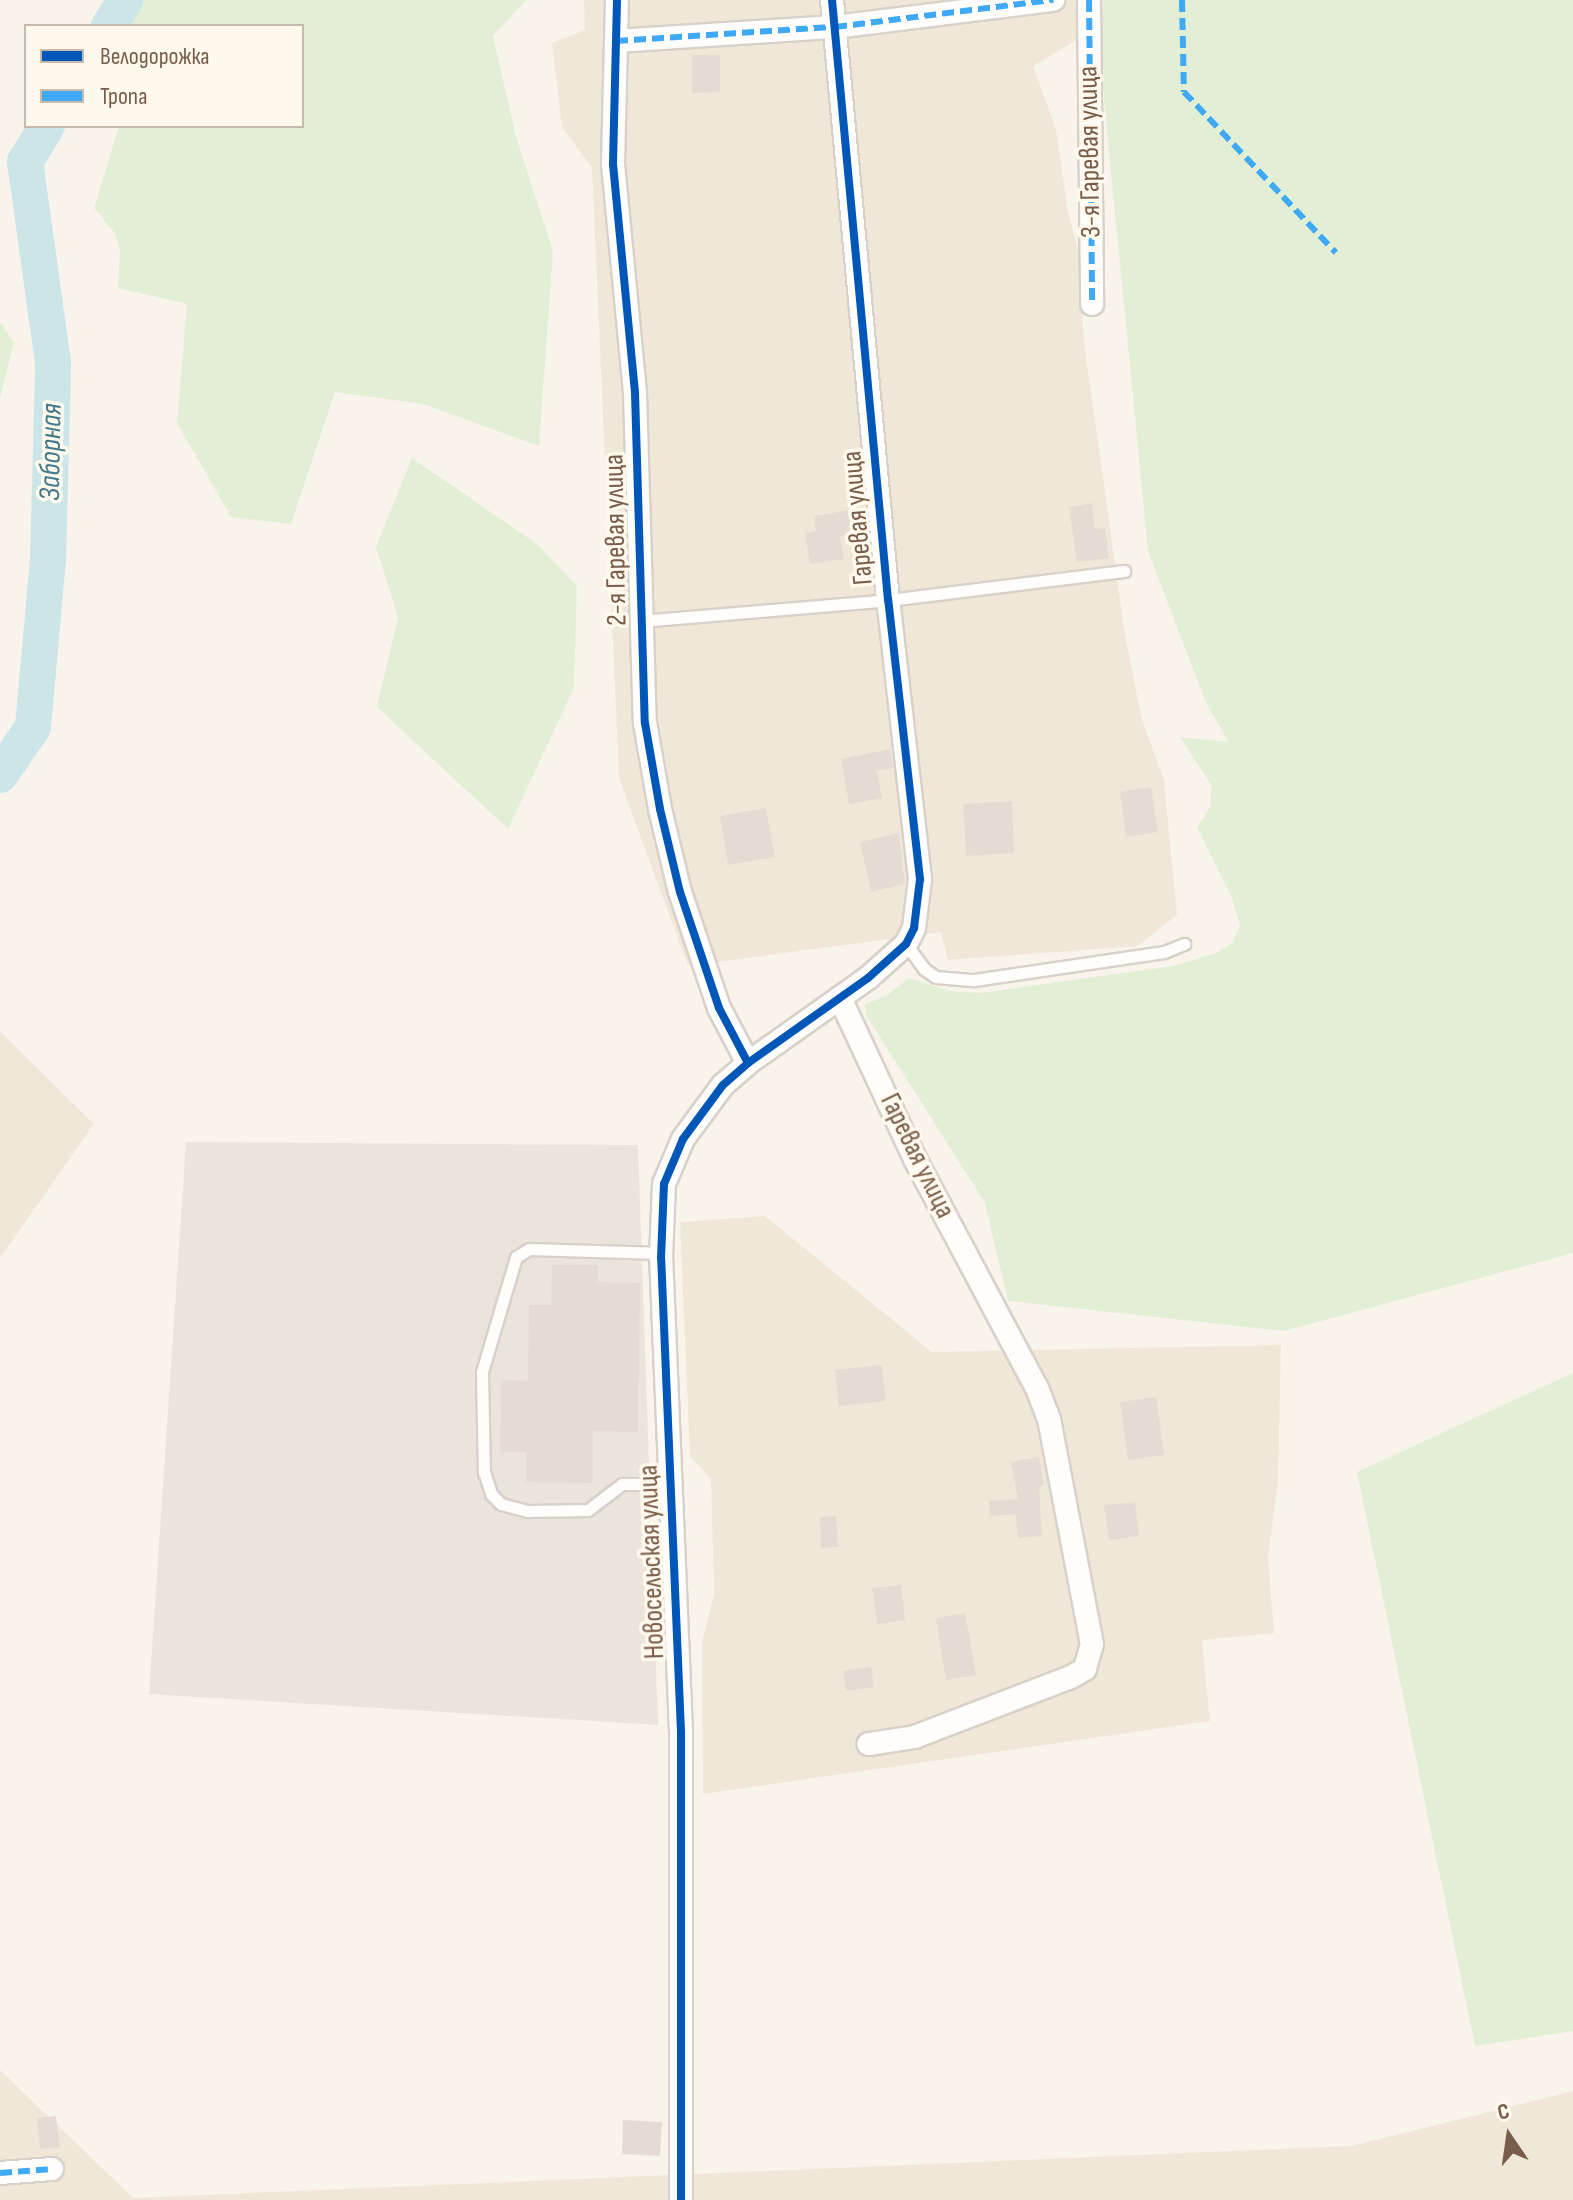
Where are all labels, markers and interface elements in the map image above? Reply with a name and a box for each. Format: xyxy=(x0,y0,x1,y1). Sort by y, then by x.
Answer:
legend xyxy=(24,24,304,128)
text: Велодорожка xyxy=(100,42,210,71)
street label: 3-я Гаревая улица xyxy=(1072,66,1108,238)
text: Тропа xyxy=(100,82,147,111)
water label: Заборная xyxy=(32,403,70,501)
street label: Гаревая улица xyxy=(835,450,881,586)
street label: 2-я Гаревая улица xyxy=(598,454,634,626)
street label: Гаревая улица xyxy=(872,1088,962,1224)
street label: Новосельская улица xyxy=(632,1464,672,1660)
north arrow xyxy=(1469,2096,1549,2176)
text: С xyxy=(1495,2098,1512,2127)

